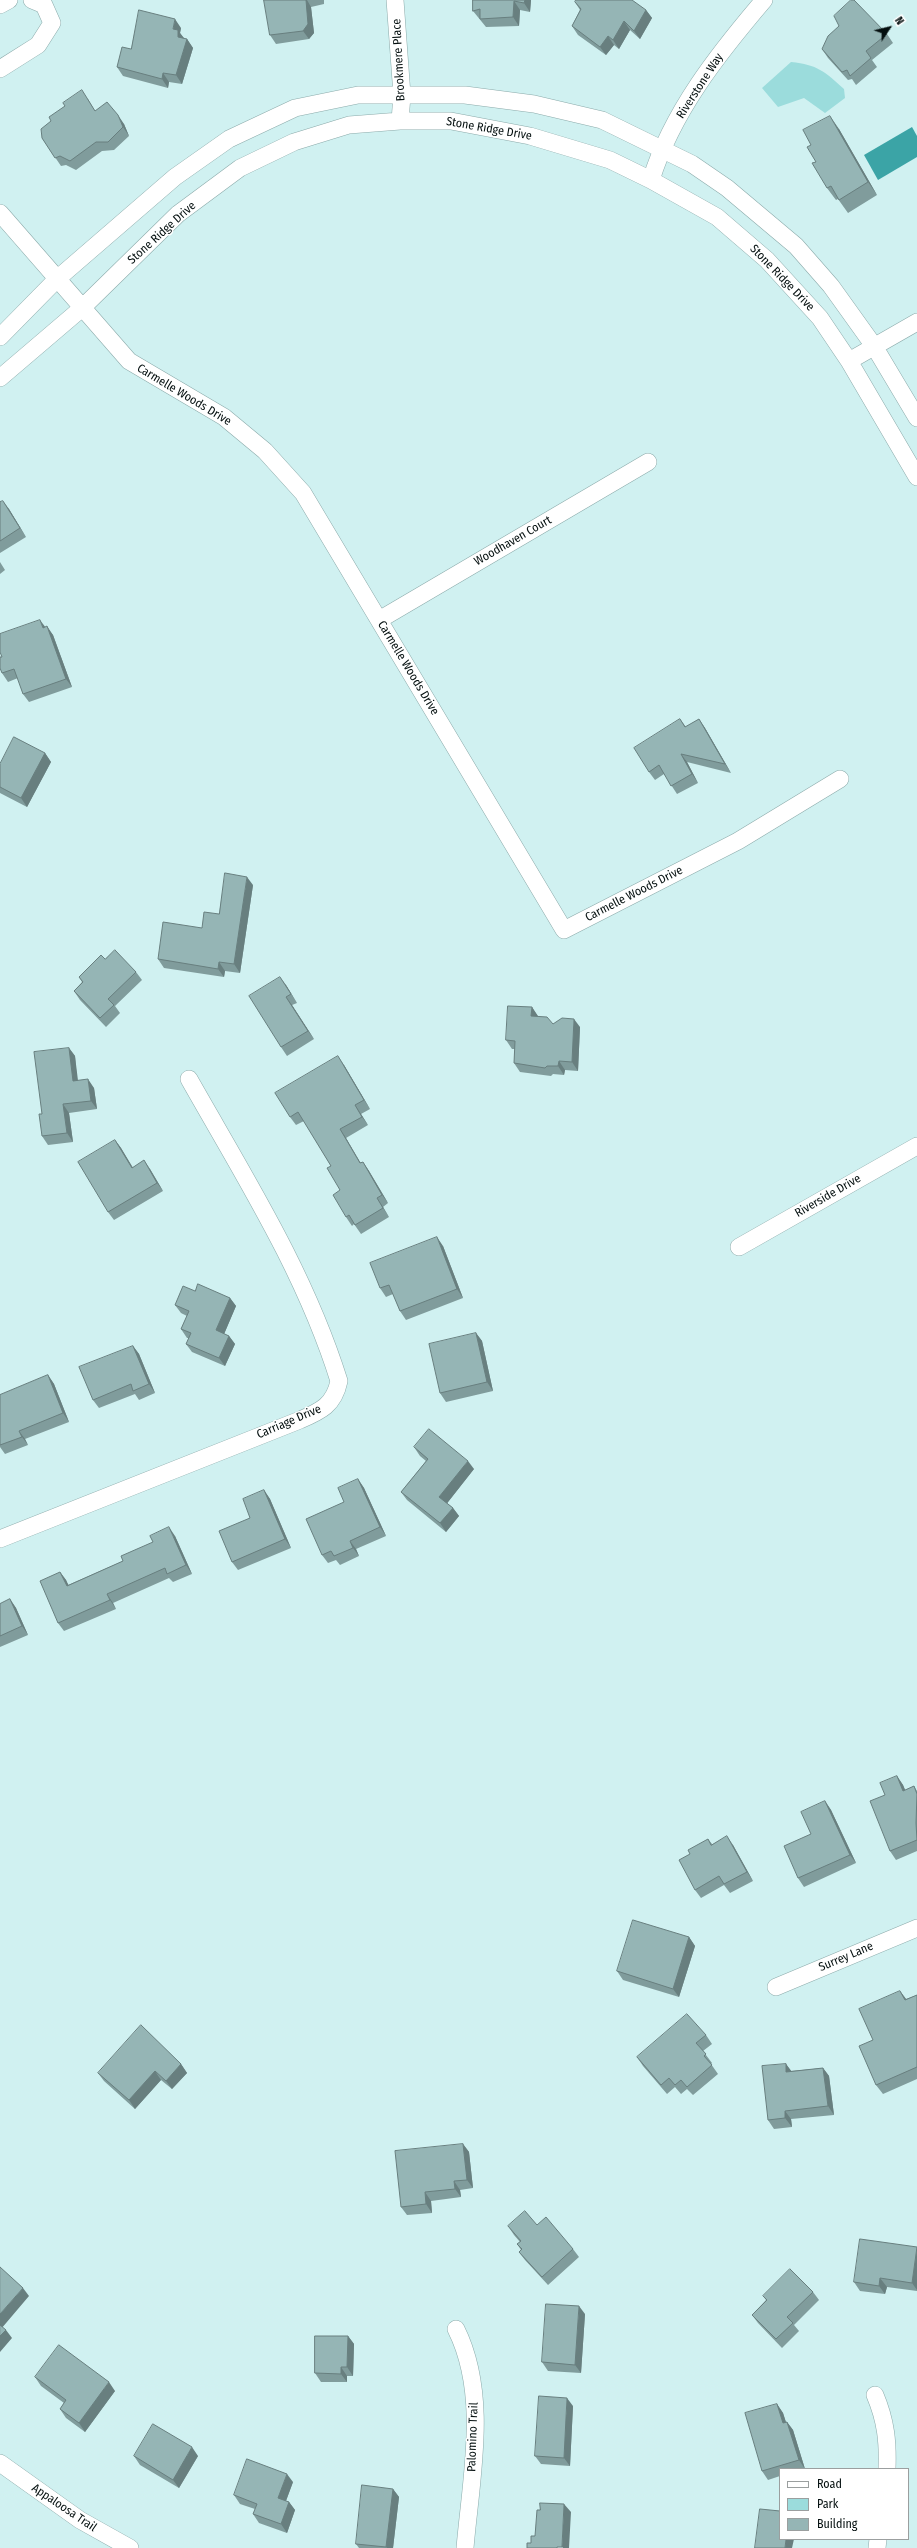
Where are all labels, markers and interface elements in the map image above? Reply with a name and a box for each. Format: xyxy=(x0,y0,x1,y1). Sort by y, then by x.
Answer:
north arrow xyxy=(869,8,909,48)
text: N xyxy=(892,14,906,27)
street label: Brookmere Place xyxy=(390,18,408,102)
street label: Riverstone Way xyxy=(674,51,726,121)
street label: Stone Ridge Drive xyxy=(445,114,533,144)
street label: Stone Ridge Drive xyxy=(125,199,199,267)
street label: Stone Ridge Drive xyxy=(747,242,817,314)
street label: Carmelle Woods Drive xyxy=(134,361,234,429)
street label: Woodhaven Court xyxy=(472,513,554,569)
street label: Carmelle Woods Drive xyxy=(374,618,442,718)
street label: Carmelle Woods Drive xyxy=(583,863,685,925)
street label: Riverside Drive xyxy=(793,1171,863,1221)
street label: Carriage Drive xyxy=(255,1402,323,1442)
street label: Surrey Lane xyxy=(817,1939,875,1975)
street label: Palomino Trail xyxy=(465,2402,481,2472)
legend xyxy=(779,2468,909,2540)
text: Road xyxy=(817,2477,842,2491)
street label: Appaloosa Trail xyxy=(29,2481,99,2535)
text: Park xyxy=(817,2497,838,2511)
text: Building xyxy=(817,2517,857,2531)

